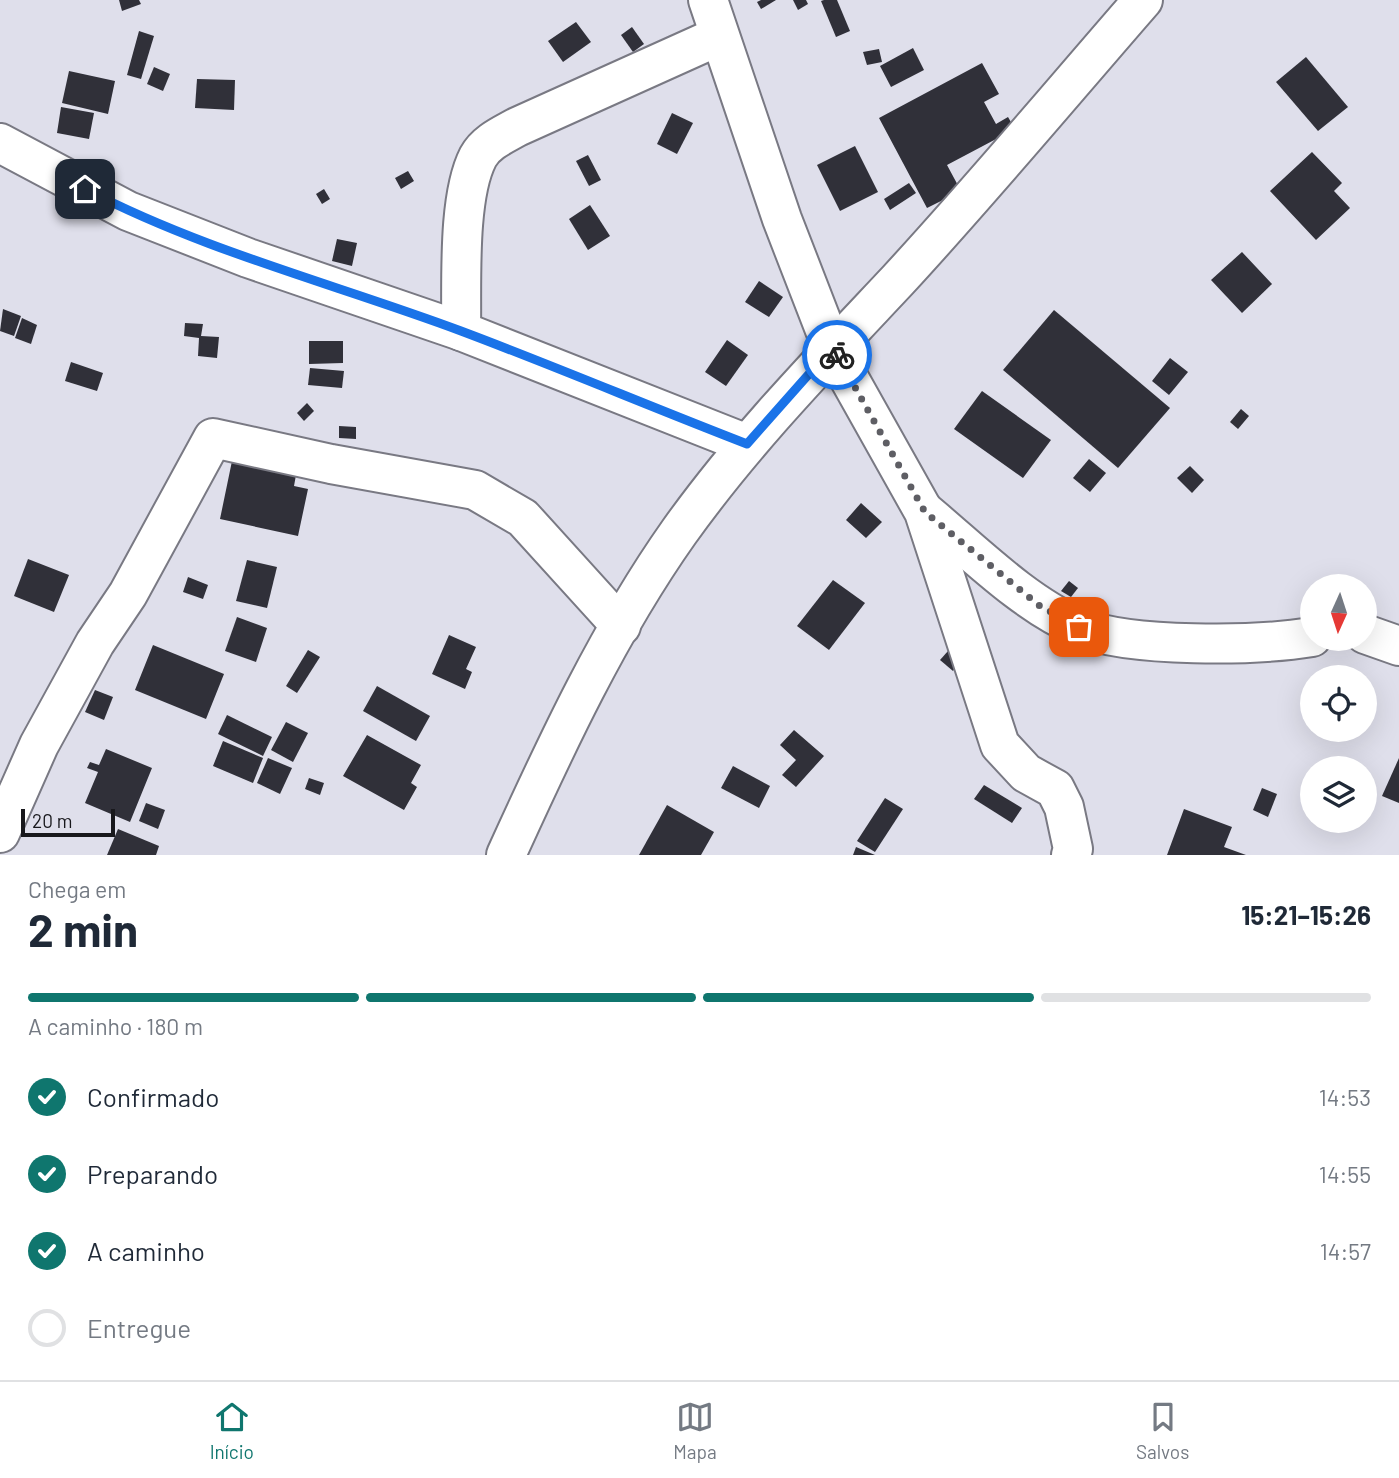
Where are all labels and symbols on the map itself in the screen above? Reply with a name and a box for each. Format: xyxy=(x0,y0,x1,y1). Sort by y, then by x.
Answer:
pin xyxy=(55,159,115,219)
courier xyxy=(802,320,872,390)
north arrow xyxy=(1300,574,1377,651)
pin xyxy=(1049,597,1109,657)
scale bar xyxy=(21,806,116,838)

